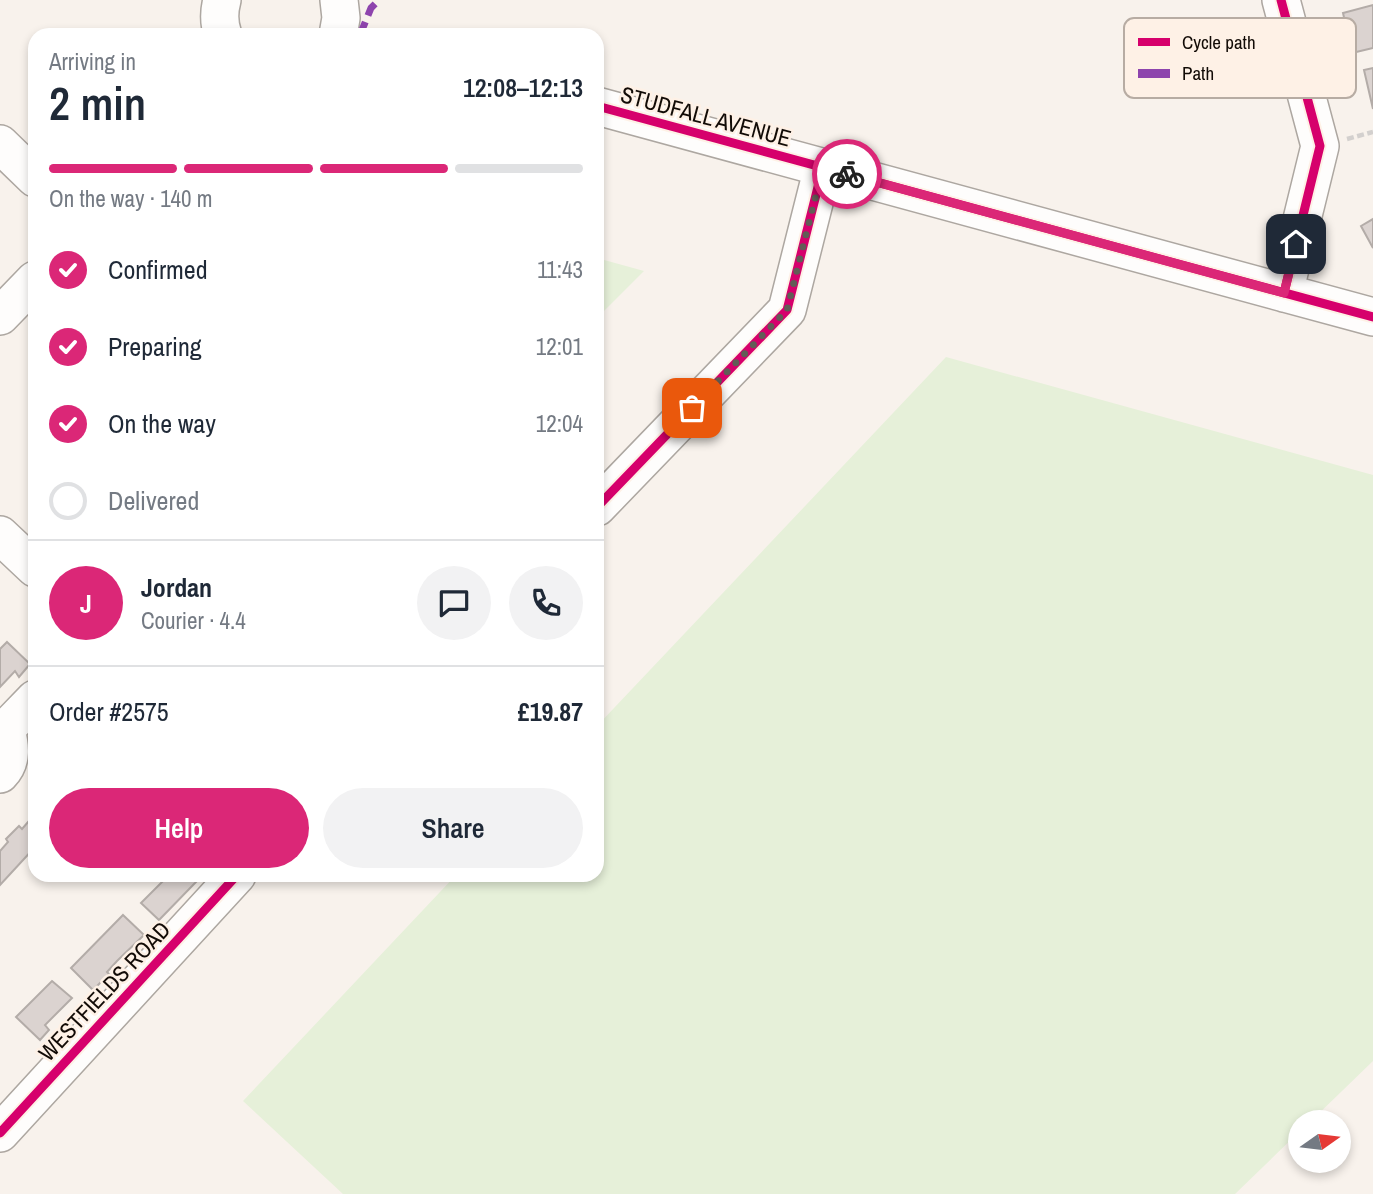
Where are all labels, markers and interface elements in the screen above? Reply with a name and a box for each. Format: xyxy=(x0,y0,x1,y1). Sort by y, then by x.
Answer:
legend xyxy=(1124,18,1356,98)
text: Cycle path xyxy=(1182,29,1256,55)
text: Arriving in xyxy=(49,46,136,77)
text: Path xyxy=(1182,60,1214,86)
text: 12:08–12:13 xyxy=(463,70,583,105)
text: 2 min xyxy=(49,72,146,134)
street label: STUDFALL AVENUE xyxy=(617,78,795,154)
courier xyxy=(812,139,882,209)
icon: bike xyxy=(828,155,866,193)
text: On the way · 140 m xyxy=(49,183,213,214)
pin xyxy=(1266,214,1326,274)
icon: home xyxy=(1277,225,1315,263)
icon: check xyxy=(49,251,87,289)
text: Confirmed xyxy=(108,252,208,287)
text: 11:43 xyxy=(537,254,583,285)
icon: check xyxy=(49,328,87,366)
text: Preparing xyxy=(108,329,202,364)
text: 12:01 xyxy=(536,331,583,362)
pin xyxy=(662,378,722,438)
icon: bag xyxy=(673,389,711,427)
icon: check xyxy=(49,405,87,443)
text: On the way xyxy=(108,406,216,441)
text: 12:04 xyxy=(536,408,583,439)
text: Delivered xyxy=(108,483,199,518)
button: chat xyxy=(417,566,491,640)
button: phone xyxy=(509,566,583,640)
text: Jordan xyxy=(141,570,212,605)
text: J xyxy=(80,586,92,621)
text: Courier · 4.4 xyxy=(141,605,246,636)
text: Order #2575 xyxy=(49,694,169,729)
text: £19.87 xyxy=(518,694,583,729)
button: Help xyxy=(49,788,309,868)
button: Share xyxy=(323,788,583,868)
street label: WESTFIELDS ROAD xyxy=(31,915,177,1067)
north arrow xyxy=(1288,1110,1351,1172)
map controls xyxy=(1288,1110,1351,1173)

